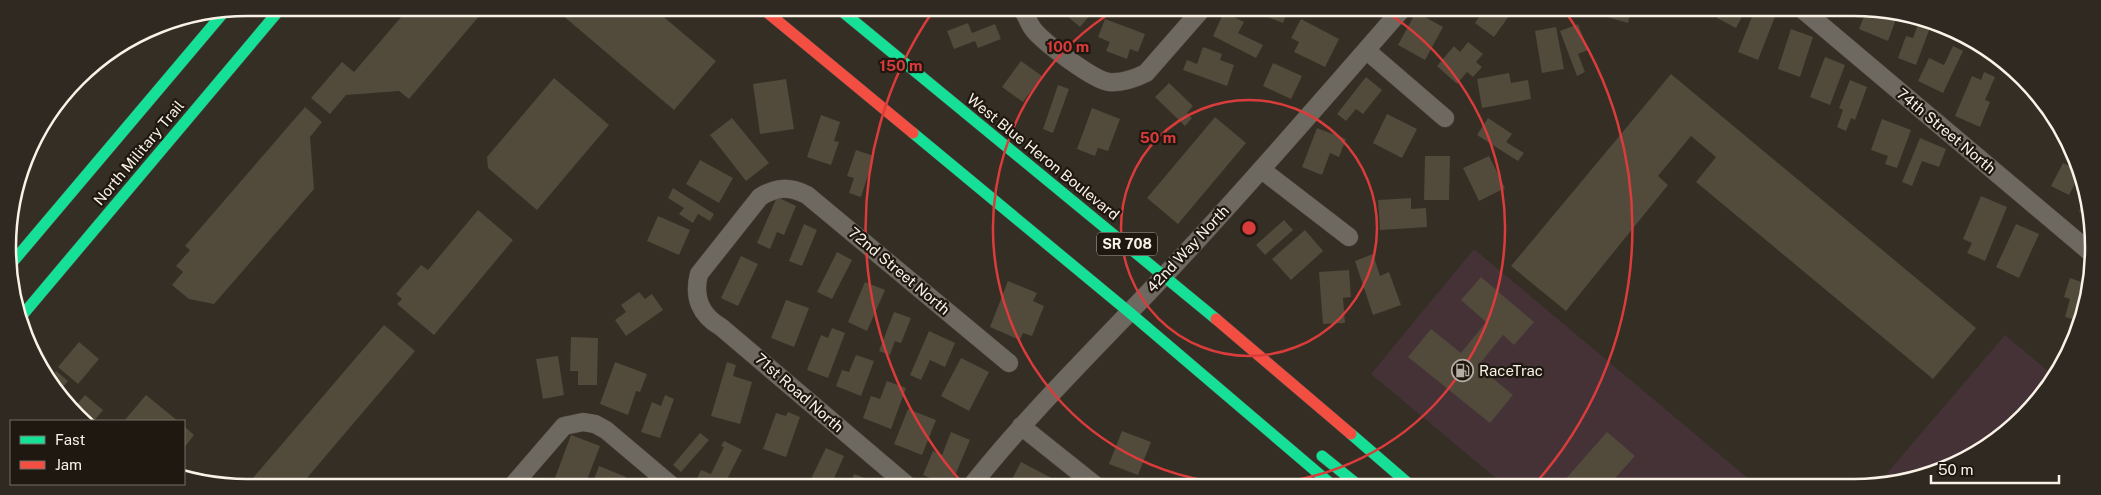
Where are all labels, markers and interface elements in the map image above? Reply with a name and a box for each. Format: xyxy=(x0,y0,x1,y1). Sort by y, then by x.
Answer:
text: 100 m xyxy=(1047,38,1089,55)
text: 150 m xyxy=(879,57,923,74)
street label: 74th Street North xyxy=(1894,84,1999,177)
street label: West Blue Heron Boulevard xyxy=(964,90,1123,223)
street label: North Military Trail xyxy=(90,97,187,208)
text: 50 m xyxy=(1140,129,1176,146)
street label: 42nd Way North xyxy=(1143,202,1232,296)
centre of rings xyxy=(1240,219,1258,237)
street label: 72nd Street North xyxy=(845,223,953,318)
road number: SR 708 xyxy=(1097,232,1157,255)
street label: 71st Road North xyxy=(752,350,847,436)
fuel station icon: RaceTrac xyxy=(1451,359,1475,383)
place label: RaceTrac xyxy=(1479,362,1543,379)
legend xyxy=(10,420,185,485)
text: Fast xyxy=(55,431,85,448)
scale bar xyxy=(1931,452,2058,484)
text: Jam xyxy=(55,456,82,473)
text: 50 m xyxy=(1938,461,1973,478)

